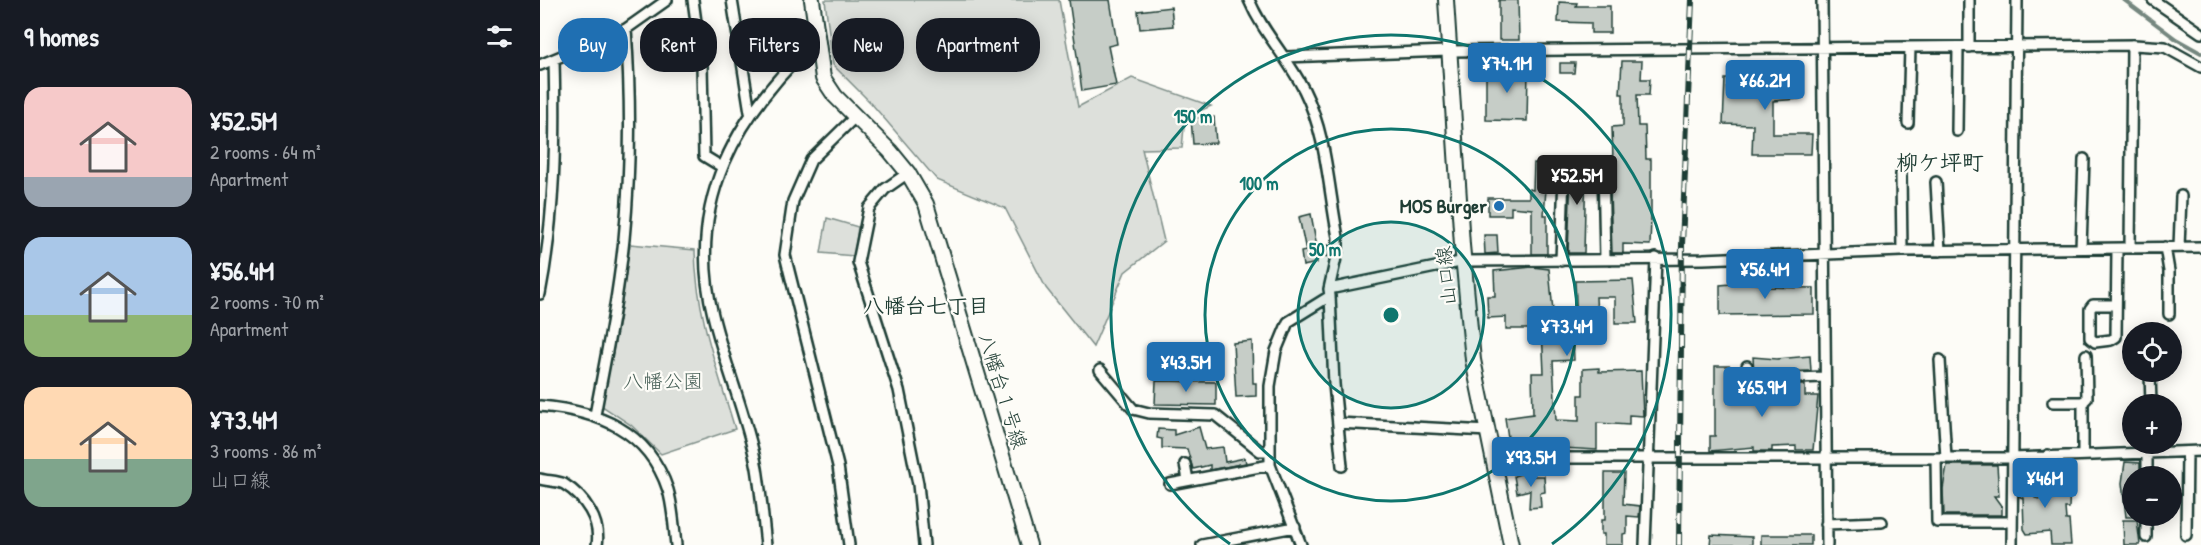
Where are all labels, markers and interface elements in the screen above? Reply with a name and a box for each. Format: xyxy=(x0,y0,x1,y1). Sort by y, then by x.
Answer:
chip: Buy xyxy=(558,18,628,72)
chip: Rent xyxy=(640,18,717,72)
chip: Filters xyxy=(729,18,820,72)
chip: New xyxy=(832,18,904,72)
chip: Apartment xyxy=(916,18,1040,72)
text: 9 homes xyxy=(24,19,99,54)
icon: filters xyxy=(483,20,516,53)
pin: ¥74.1M xyxy=(1458,43,1556,94)
text: ¥74.1M xyxy=(1482,49,1532,76)
pin: ¥66.2M xyxy=(1716,60,1814,111)
text: ¥66.2M xyxy=(1740,66,1790,93)
text: ¥52.5M xyxy=(210,103,277,138)
text: 150 m xyxy=(1174,104,1212,129)
icon: home xyxy=(72,111,144,183)
text: 2 rooms · 64 m² xyxy=(210,138,321,165)
district label: 柳ケ坪町 xyxy=(1896,147,1984,177)
pin: ¥52.5M xyxy=(1528,155,1626,206)
text: ¥52.5M xyxy=(1551,161,1603,188)
text: Apartment xyxy=(210,165,288,192)
text: 100 m xyxy=(1239,171,1279,196)
place label: MOS Burger xyxy=(1400,192,1487,220)
marker: MOS Burger xyxy=(1492,199,1506,213)
text: 50 m xyxy=(1309,237,1341,262)
street label: 山口線 xyxy=(1429,245,1462,307)
pin: ¥56.4M xyxy=(1716,249,1814,300)
text: ¥56.4M xyxy=(210,253,274,288)
text: ¥56.4M xyxy=(1740,255,1790,282)
icon: home xyxy=(72,261,144,333)
text: 2 rooms · 70 m² xyxy=(210,288,324,315)
district label: 八幡台七丁目 xyxy=(863,291,989,320)
centre of rings xyxy=(1381,305,1401,325)
pin: ¥73.4M xyxy=(1518,306,1616,357)
text: ¥73.4M xyxy=(1541,312,1593,339)
text: Apartment xyxy=(210,315,288,342)
map controls xyxy=(2122,322,2182,526)
button: locate xyxy=(2122,322,2182,382)
street label: 八幡台１号線 xyxy=(973,330,1034,452)
pin: ¥43.5M xyxy=(1137,342,1235,393)
text: ¥43.5M xyxy=(1161,348,1211,375)
park label: 八幡公園 xyxy=(623,367,703,394)
pin: ¥65.9M xyxy=(1713,367,1811,418)
text: ¥65.9M xyxy=(1737,373,1787,400)
button: + xyxy=(2122,394,2182,454)
text: ¥73.4M xyxy=(210,402,277,437)
icon: home xyxy=(72,411,144,483)
text: 3 rooms · 86 m² xyxy=(210,437,321,464)
pin: ¥93.5M xyxy=(1482,437,1580,488)
text: ¥93.5M xyxy=(1506,443,1556,470)
pin: ¥46M xyxy=(2009,458,2081,509)
text: ¥46M xyxy=(2027,464,2063,491)
text: 山口線 xyxy=(210,466,270,493)
button: − xyxy=(2122,466,2182,526)

